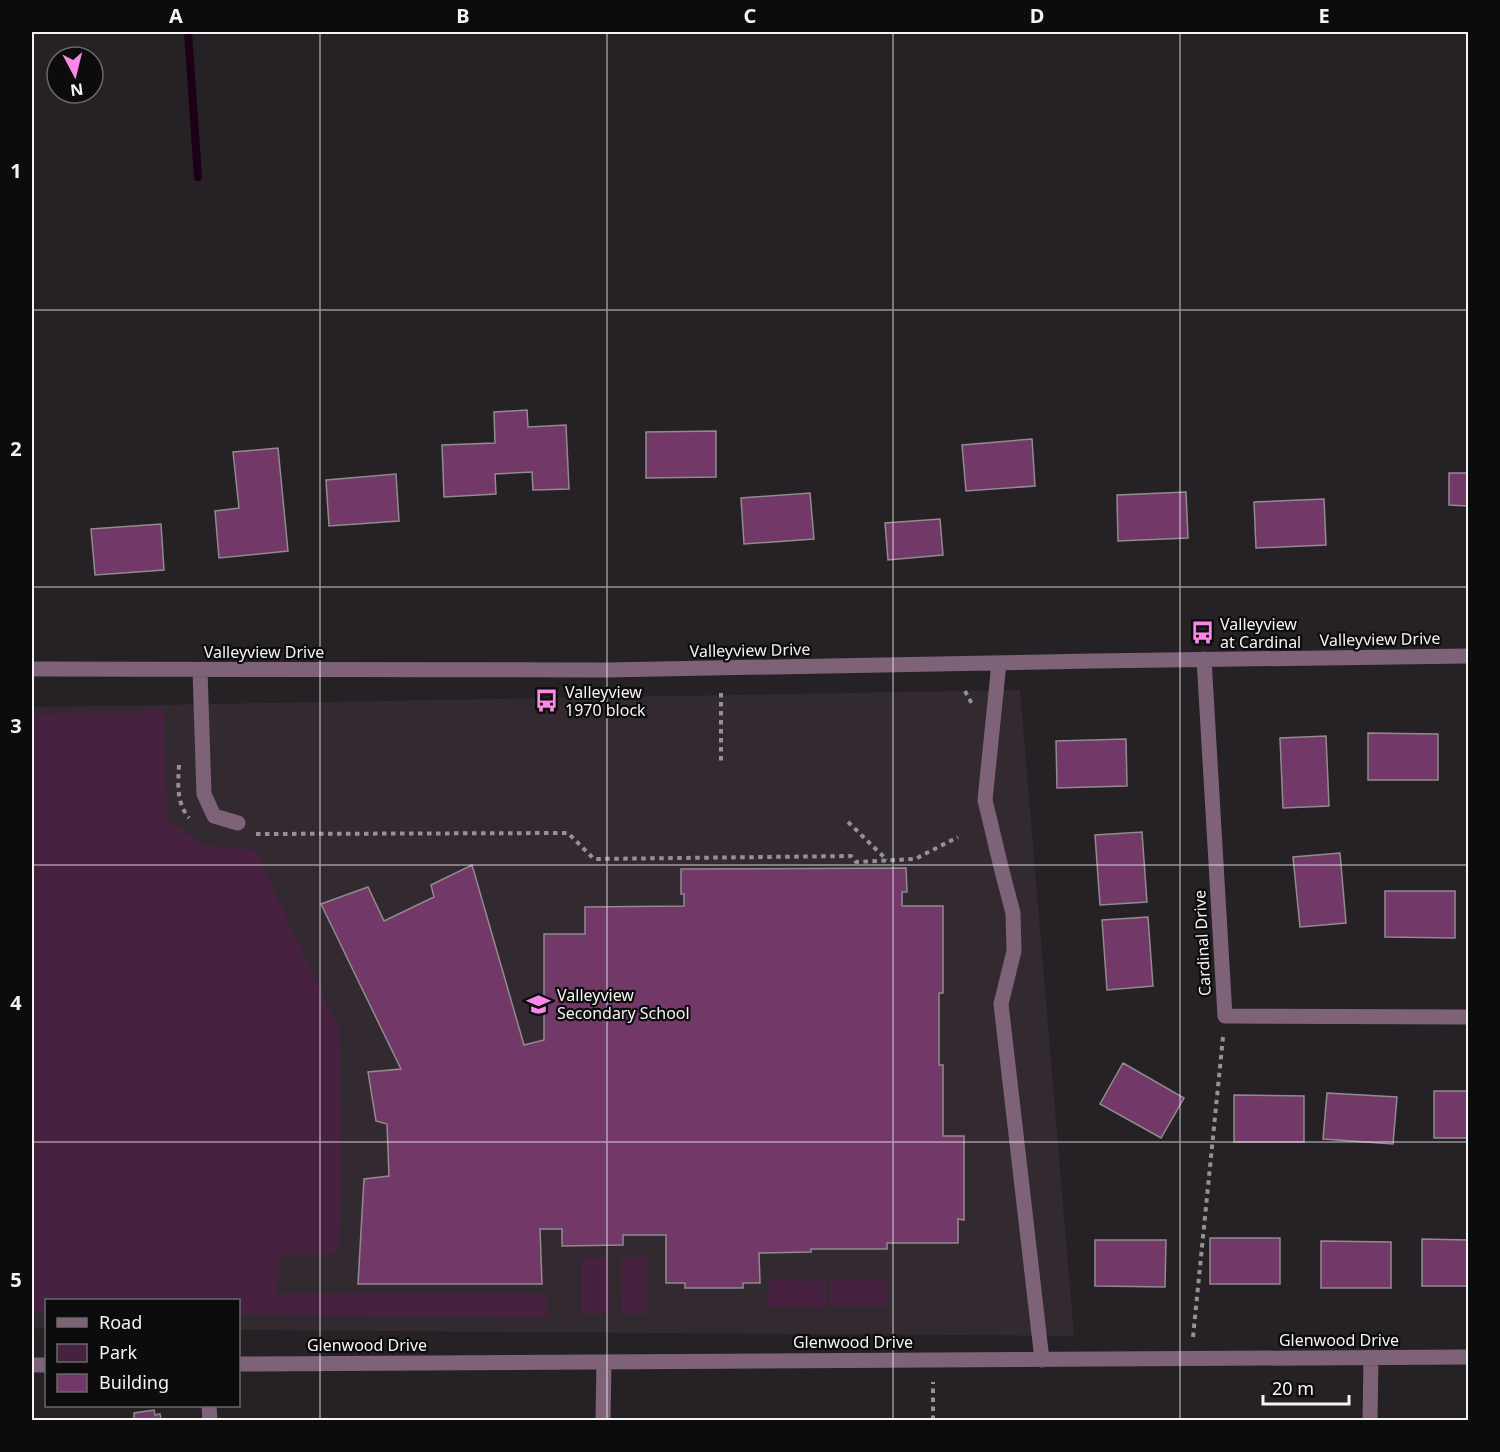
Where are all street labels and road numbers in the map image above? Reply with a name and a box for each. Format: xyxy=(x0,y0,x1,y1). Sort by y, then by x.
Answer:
street label: Valleyview Drive xyxy=(1319,627,1441,651)
street label: Valleyview Drive xyxy=(689,638,811,662)
street label: Valleyview Drive xyxy=(204,641,324,663)
street label: Cardinal Drive xyxy=(1188,889,1216,997)
street label: Glenwood Drive xyxy=(1279,1329,1399,1351)
street label: Glenwood Drive xyxy=(793,1331,913,1353)
street label: Glenwood Drive xyxy=(307,1334,427,1356)

